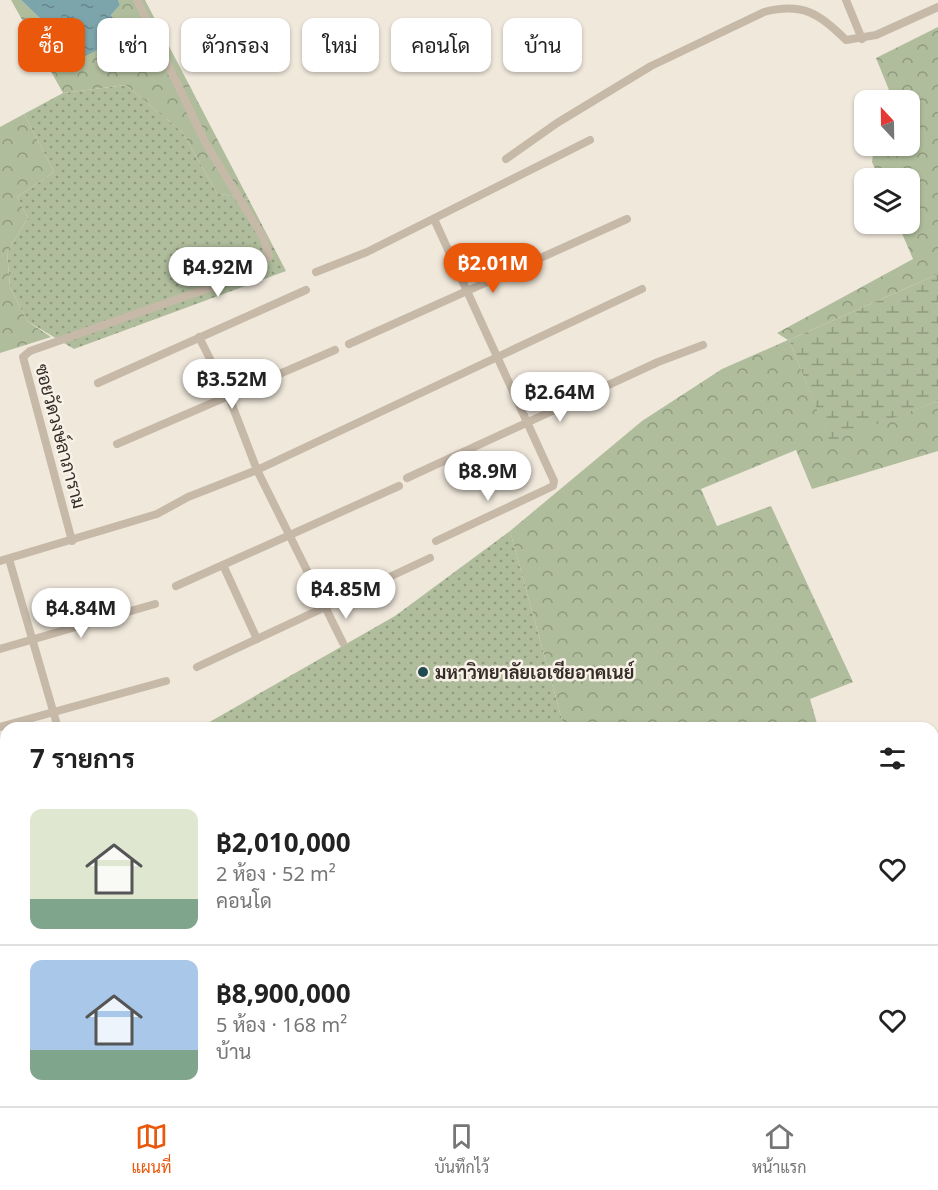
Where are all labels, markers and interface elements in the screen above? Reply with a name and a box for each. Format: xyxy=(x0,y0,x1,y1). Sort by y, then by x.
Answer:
chip: ซื้อ xyxy=(18,18,85,72)
chip: เช่า xyxy=(97,18,169,72)
chip: ตัวกรอง xyxy=(181,18,290,72)
chip: ใหม่ xyxy=(302,18,379,72)
chip: คอนโด xyxy=(391,18,491,72)
chip: บ้าน xyxy=(503,18,582,72)
north arrow xyxy=(854,90,920,156)
map controls xyxy=(854,90,920,234)
button: layers xyxy=(854,168,920,234)
pin: ฿2.01M xyxy=(444,243,542,294)
pin: ฿4.92M xyxy=(169,247,267,298)
text: ฿2.01M xyxy=(458,249,528,276)
text: ฿4.92M xyxy=(183,253,253,280)
pin: ฿3.52M xyxy=(183,359,281,410)
street label: ซอยวัดวงษ์ลาภาราม xyxy=(30,361,92,511)
text: ฿3.52M xyxy=(197,365,267,392)
pin: ฿2.64M xyxy=(511,372,609,423)
text: ฿2.64M xyxy=(525,378,595,405)
pin: ฿8.9M xyxy=(446,451,530,502)
text: ฿8.9M xyxy=(458,457,518,484)
pin: ฿4.85M xyxy=(297,569,395,620)
text: ฿4.85M xyxy=(311,575,381,602)
pin: ฿4.84M xyxy=(32,588,130,639)
text: ฿4.84M xyxy=(46,594,116,621)
place label: มหาวิทยาลัยเอเชียอาคเนย์ xyxy=(435,660,635,684)
marker: มหาวิทยาลัยเอเชียอาคเนย์ xyxy=(416,665,430,679)
text: 7 รายการ xyxy=(30,740,135,776)
icon: filters xyxy=(876,742,909,775)
text: ฿2,010,000 xyxy=(216,824,351,860)
icon: home xyxy=(78,833,150,905)
icon: heart xyxy=(876,853,909,886)
text: 2 ห้อง · 52 m² xyxy=(216,860,336,887)
text: คอนโด xyxy=(216,887,272,914)
text: ฿8,900,000 xyxy=(216,975,351,1011)
icon: home xyxy=(78,984,150,1056)
icon: heart xyxy=(876,1004,909,1037)
text: 5 ห้อง · 168 m² xyxy=(216,1011,347,1038)
text: บ้าน xyxy=(216,1038,251,1065)
tab: แผนที่ xyxy=(132,1120,171,1178)
tab: บันทึกไว้ xyxy=(434,1120,489,1178)
tab: หน้าแรก xyxy=(752,1120,806,1178)

